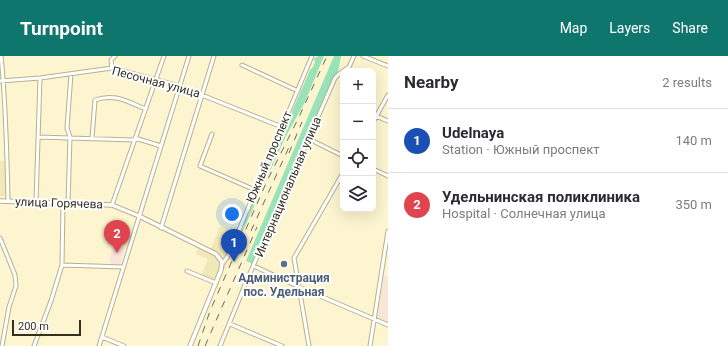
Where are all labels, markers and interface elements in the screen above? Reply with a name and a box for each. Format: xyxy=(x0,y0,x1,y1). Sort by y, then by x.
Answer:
text: Turnpoint xyxy=(20,17,103,40)
text: Map xyxy=(560,20,587,36)
text: Layers xyxy=(609,20,650,36)
text: Share xyxy=(672,20,708,36)
street label: Песочная улица xyxy=(110,64,202,100)
map controls xyxy=(340,68,376,212)
button: + xyxy=(340,68,376,104)
text: Nearby xyxy=(404,72,459,92)
text: 2 results xyxy=(662,75,712,90)
button: − xyxy=(340,104,376,140)
street label: Южный проспект xyxy=(243,109,295,205)
street label: Интернациональная улица xyxy=(252,115,324,259)
text: Udelnaya xyxy=(442,124,504,142)
text: 1 xyxy=(413,133,421,148)
text: 140 m xyxy=(675,133,712,148)
button: locate xyxy=(340,140,376,176)
text: Station · Южный проспект xyxy=(442,142,600,157)
button: layers xyxy=(340,176,376,212)
text: Удельнинская поликлиника xyxy=(442,188,640,206)
street label: улица Горячева xyxy=(15,194,103,212)
text: 2 xyxy=(413,197,421,212)
text: 350 m xyxy=(675,197,712,212)
your location xyxy=(222,204,242,224)
text: Hospital · Солнечная улица xyxy=(442,206,606,221)
pin: 2 xyxy=(104,220,130,253)
pin: 1 xyxy=(221,229,247,262)
marker: Администрация пос. Удельная xyxy=(279,259,289,269)
place label: Администрация пос. Удельная xyxy=(238,271,330,299)
scale bar xyxy=(12,318,81,337)
text: 200 m xyxy=(18,320,49,333)

